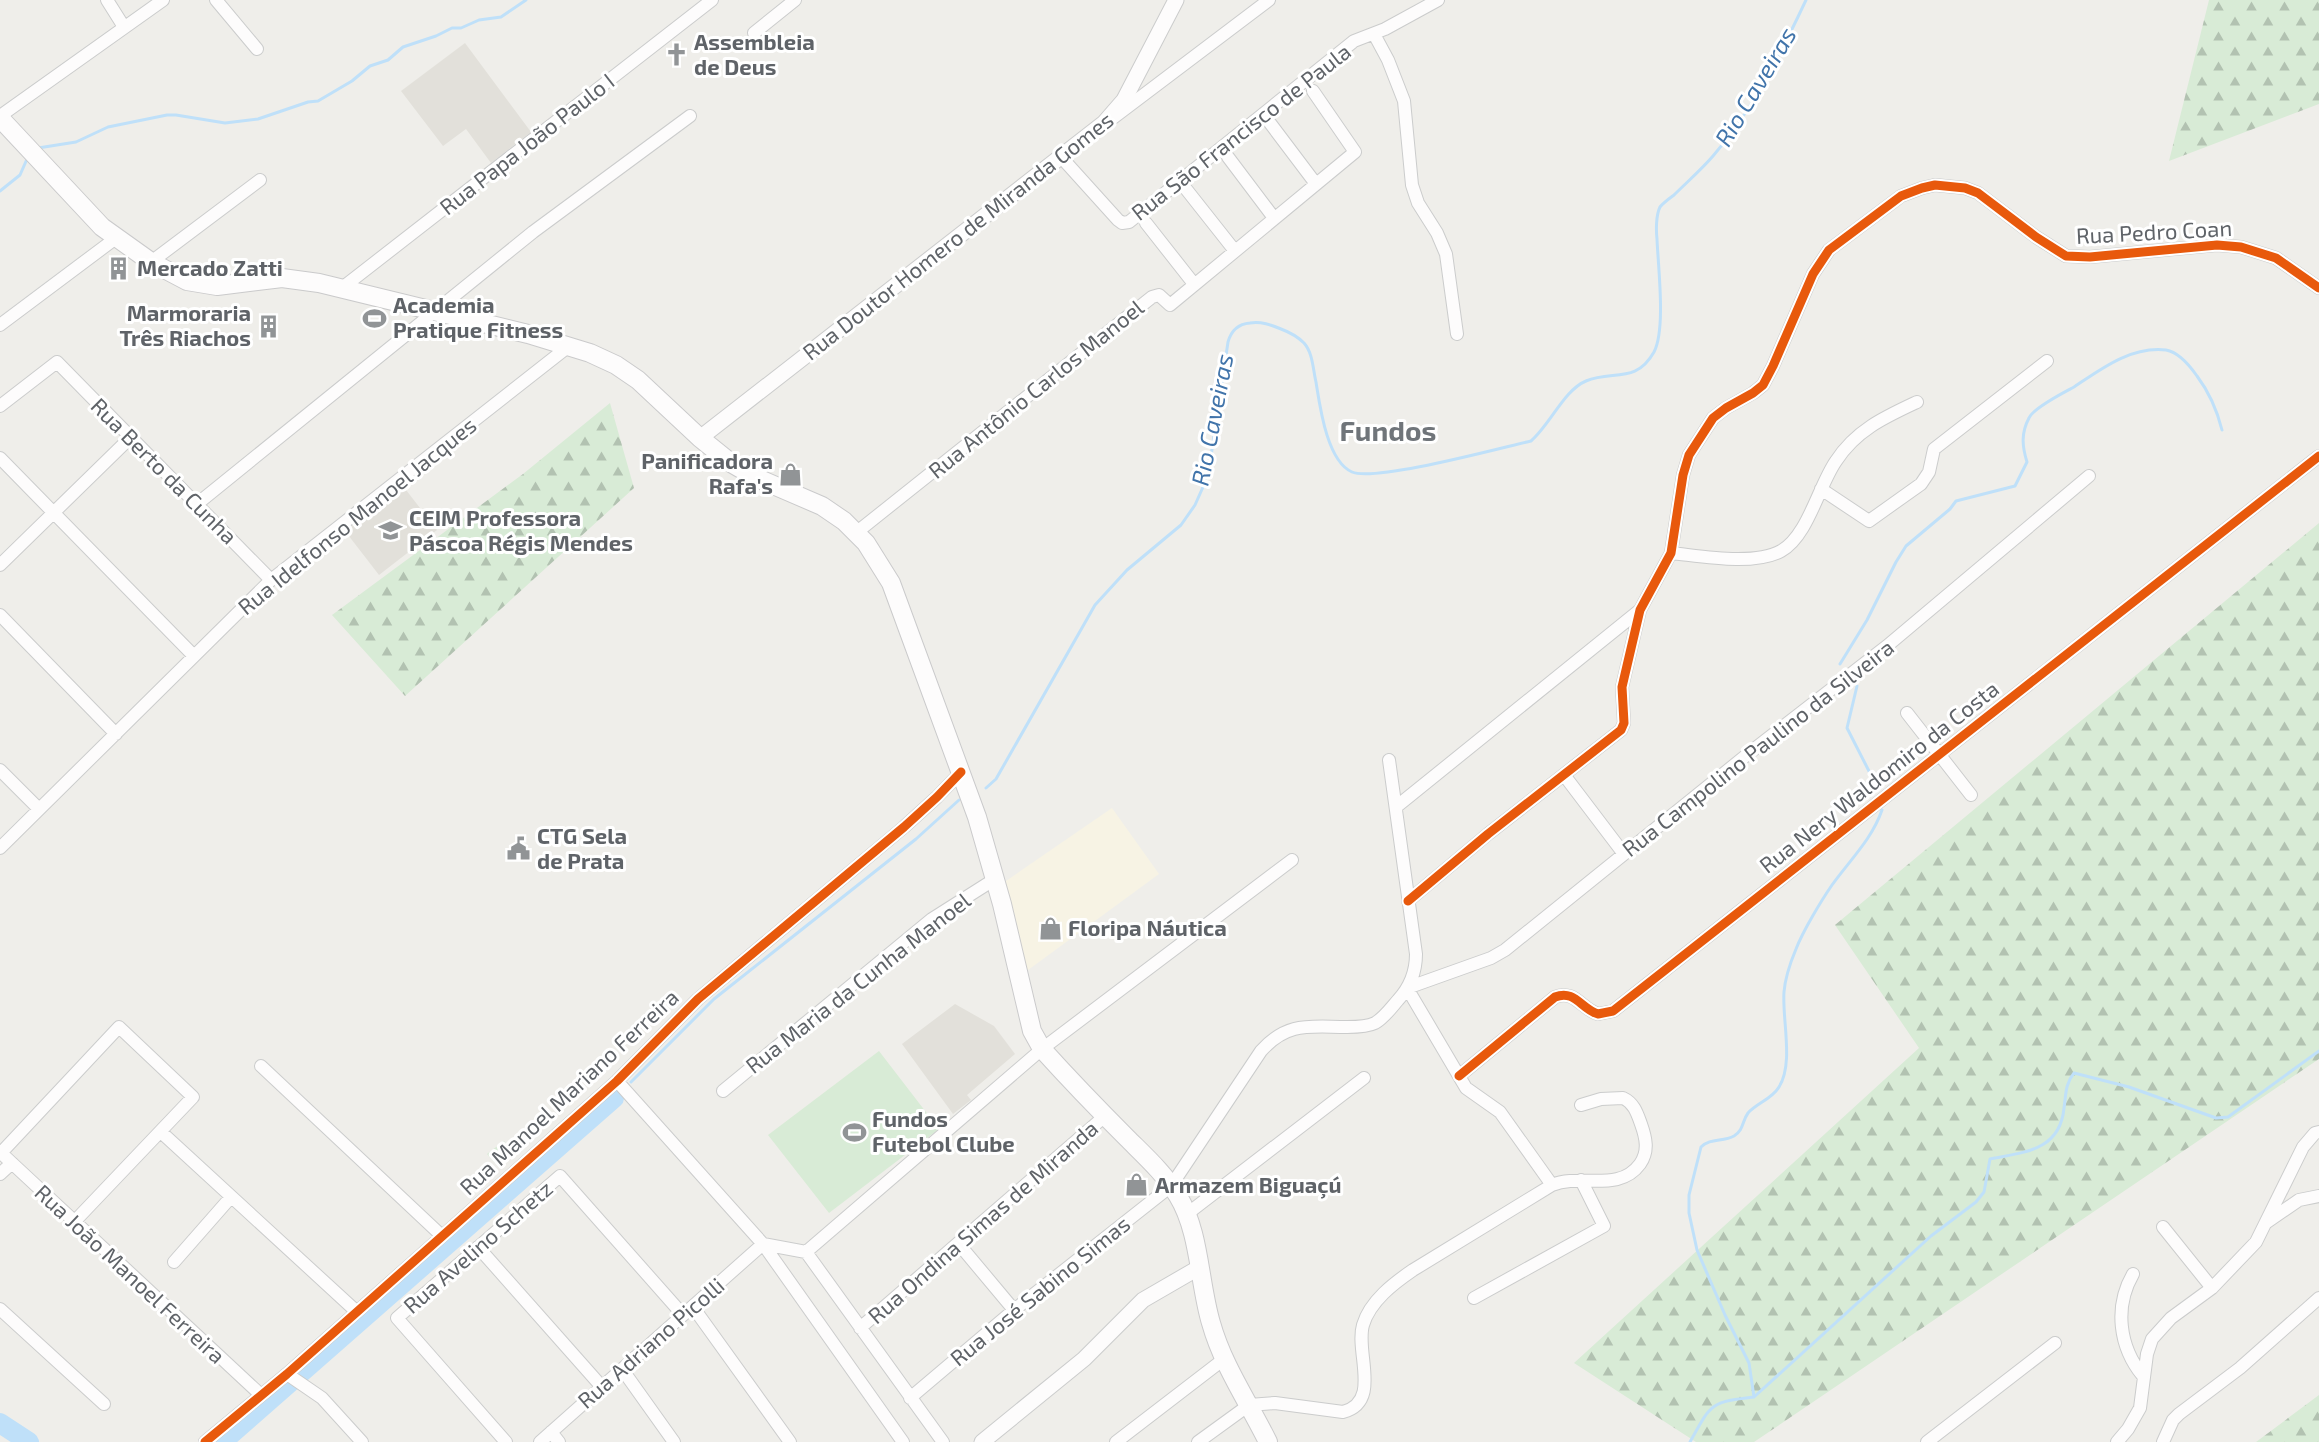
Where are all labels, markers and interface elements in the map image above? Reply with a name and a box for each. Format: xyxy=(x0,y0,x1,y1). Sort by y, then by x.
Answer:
water label: Rio Caveiras xyxy=(1708,21,1802,151)
place label: Assembleia de Deus xyxy=(694,28,815,79)
street label: Rua São Francisco de Paula xyxy=(1126,38,1355,225)
church icon: Assembleia de Deus xyxy=(663,42,689,68)
street label: Rua Papa João Paulo I xyxy=(434,67,619,219)
street label: Rua Doutor Homero de Miranda Gomes xyxy=(797,106,1118,365)
street label: Rua Pedro Coan xyxy=(2075,214,2233,248)
place label: Mercado Zatti xyxy=(137,254,283,280)
building icon: Mercado Zatti xyxy=(106,255,132,281)
place label: Academia Pratique Fitness xyxy=(393,291,563,342)
street label: Rua Antônio Carlos Manoel xyxy=(923,293,1148,483)
place label: Marmoraria Três Riachos xyxy=(119,299,251,350)
sports icon: Academia Pratique Fitness xyxy=(362,305,388,331)
building icon: Marmoraria Três Riachos xyxy=(256,313,282,339)
water label: Rio Caveiras xyxy=(1185,351,1239,488)
street label: Rua Berto da Cunha xyxy=(86,392,243,549)
street label: Rua Idelfonso Manoel Jacques xyxy=(232,411,481,619)
district label: Fundos xyxy=(1340,413,1436,447)
place label: Panificadora Rafa's xyxy=(641,447,773,498)
shop icon: Panificadora Rafa's xyxy=(778,461,804,487)
place label: CEIM Professora Páscoa Régis Mendes xyxy=(409,504,633,555)
school or university icon: CEIM Professora Páscoa Régis Mendes xyxy=(378,518,404,544)
street label: Rua Campolino Paulino da Silveira xyxy=(1616,633,1898,861)
street label: Rua Nery Waldomiro da Costa xyxy=(1754,675,2003,878)
place label: CTG Sela de Prata xyxy=(537,822,627,873)
public building icon: CTG Sela de Prata xyxy=(506,836,532,862)
street label: Rua Maria da Cunha Manoel xyxy=(740,886,975,1078)
place label: Floripa Náutica xyxy=(1068,914,1227,940)
shop icon: Floripa Náutica xyxy=(1037,915,1063,941)
street label: Rua Manoel Mariano Ferreira xyxy=(454,983,683,1199)
place label: Fundos Futebol Clube xyxy=(872,1105,1015,1156)
street label: Rua Ondina Simas de Miranda xyxy=(862,1114,1103,1328)
sports icon: Fundos Futebol Clube xyxy=(841,1119,867,1145)
place label: Armazem Biguaçú xyxy=(1155,1171,1342,1199)
shop icon: Armazem Biguaçú xyxy=(1124,1172,1150,1198)
street label: Rua Avelino Schetz xyxy=(398,1175,557,1318)
street label: Rua João Manoel Ferreira xyxy=(30,1178,231,1368)
street label: Rua José Sabino Simas xyxy=(944,1210,1134,1371)
street label: Rua Adriano Picolli xyxy=(572,1272,729,1413)

